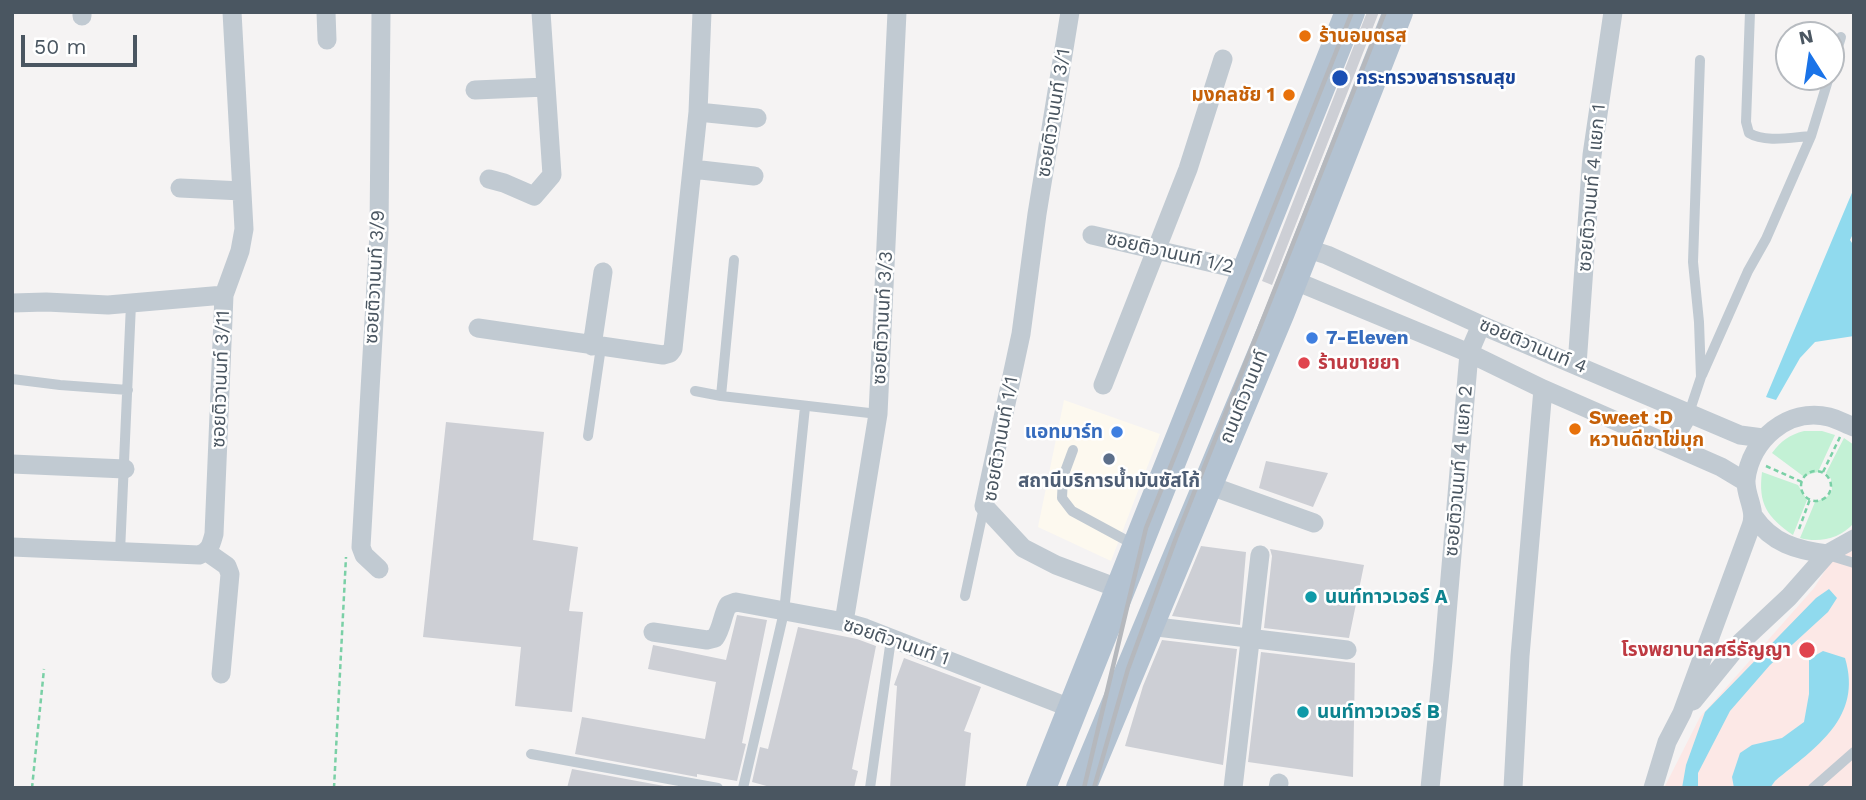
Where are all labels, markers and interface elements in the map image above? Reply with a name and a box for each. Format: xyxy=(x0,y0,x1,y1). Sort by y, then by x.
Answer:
scale bar xyxy=(24,21,140,65)
north arrow xyxy=(1775,21,1845,91)
text: N xyxy=(1797,24,1815,50)
place label: ร้านอมตรส xyxy=(1319,25,1407,47)
marker: ร้านอมตรส xyxy=(1297,28,1313,44)
text: 50 m xyxy=(34,34,86,59)
street label: ซอยติวานนท์ 3/1 xyxy=(1033,47,1075,179)
place label: กระทรวงสาธารณสุข xyxy=(1356,67,1516,89)
marker: กระทรวงสาธารณสุข xyxy=(1330,68,1350,88)
place label: มงคลชัย 1 xyxy=(1191,84,1275,106)
marker: มงคลชัย 1 xyxy=(1281,87,1297,103)
street label: ซอยติวานนท์ 4 แยก 1 xyxy=(1573,103,1611,273)
street label: ซอยติวานนท์ 3/9 xyxy=(360,209,390,345)
street label: ซอยติวานนท์ 1/2 xyxy=(1104,227,1236,279)
street label: ซอยติวานนท์ 3/3 xyxy=(868,251,898,385)
street label: ซอยติวานนท์ 3/11 xyxy=(207,310,235,448)
street label: ซอยติวานนท์ 4 xyxy=(1476,313,1590,379)
place label: 7-Eleven xyxy=(1326,327,1409,349)
marker: 7-Eleven xyxy=(1304,330,1320,346)
street label: ถนนติวานนท์ xyxy=(1215,347,1273,447)
place label: ร้านขายยา xyxy=(1318,352,1400,374)
marker: ร้านขายยา xyxy=(1296,355,1312,371)
street label: ซอยติวานนท์ 1/1 xyxy=(979,375,1023,503)
street label: ซอยติวานนท์ 4 แยก 2 xyxy=(1440,384,1478,558)
place label: Sweet :D หวานดีชาไข่มุก xyxy=(1589,407,1704,451)
place label: แอทมาร์ท xyxy=(1025,421,1103,443)
marker: Sweet :D หวานดีชาไข่มุก xyxy=(1567,421,1583,437)
marker: แอทมาร์ท xyxy=(1109,424,1125,440)
marker: สถานีบริการน้ำมันซัสโก้ xyxy=(1101,451,1117,467)
place label: สถานีบริการน้ำมันซัสโก้ xyxy=(1018,470,1200,492)
place label: นนท์ทาวเวอร์ A xyxy=(1325,586,1448,608)
marker: นนท์ทาวเวอร์ A xyxy=(1303,589,1319,605)
street label: ซอยติวานนท์ 1 xyxy=(840,613,952,671)
place label: โรงพยาบาลศรีธัญญา xyxy=(1621,639,1791,661)
marker: โรงพยาบาลศรีธัญญา xyxy=(1797,640,1817,660)
place label: นนท์ทาวเวอร์ B xyxy=(1317,701,1440,723)
marker: นนท์ทาวเวอร์ B xyxy=(1295,704,1311,720)

